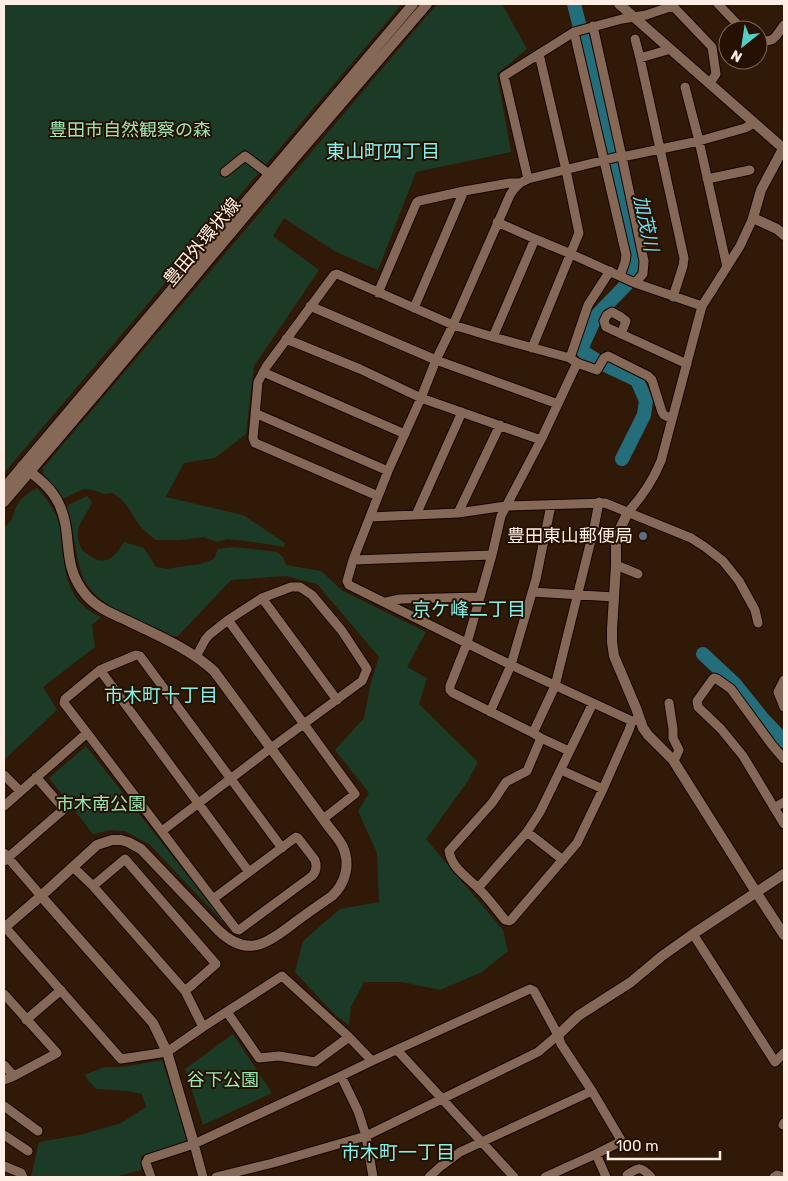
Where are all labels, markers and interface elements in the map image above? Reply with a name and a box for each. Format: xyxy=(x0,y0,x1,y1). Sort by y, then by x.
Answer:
north arrow xyxy=(718,20,768,70)
text: N xyxy=(728,46,745,66)
park label: 豊田市自然観察の森 xyxy=(49,119,211,141)
district label: 東山町四丁目 xyxy=(326,140,440,163)
water label: 加茂川 xyxy=(629,193,664,255)
street label: 豊田外環状線 xyxy=(159,194,245,290)
place label: 豊田東山郵便局 xyxy=(507,525,633,547)
marker: 豊田東山郵便局 xyxy=(637,530,649,542)
district label: 京ケ峰二丁目 xyxy=(412,598,526,621)
district label: 市木町十丁目 xyxy=(104,684,218,707)
park label: 市木南公園 xyxy=(56,793,146,815)
park label: 谷下公園 xyxy=(187,1069,259,1091)
scale bar xyxy=(608,1128,720,1160)
text: 100 m xyxy=(616,1137,658,1155)
district label: 市木町一丁目 xyxy=(341,1141,455,1164)

